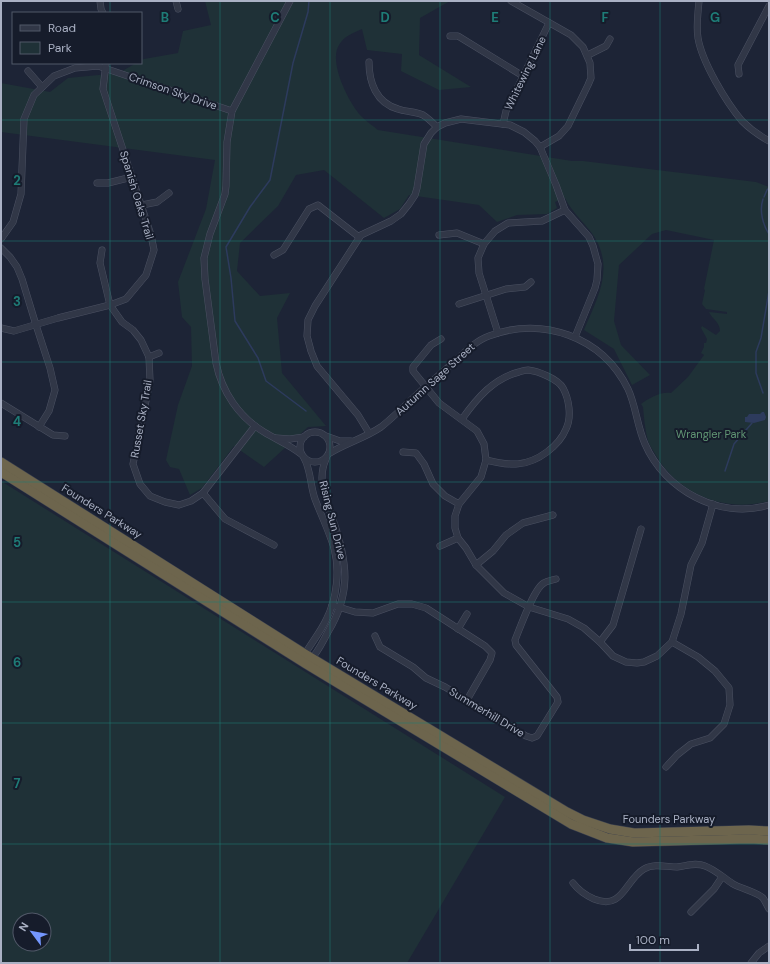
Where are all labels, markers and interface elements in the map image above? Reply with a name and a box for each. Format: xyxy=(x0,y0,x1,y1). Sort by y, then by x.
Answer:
text: B xyxy=(161,9,169,26)
text: C xyxy=(270,9,280,26)
text: D xyxy=(380,9,390,26)
text: E xyxy=(491,9,499,26)
text: F xyxy=(601,9,609,26)
text: G xyxy=(710,9,720,26)
legend xyxy=(12,12,142,64)
text: Road xyxy=(48,20,76,36)
street label: Whitewing Lane xyxy=(501,34,549,112)
text: Park xyxy=(48,40,72,56)
street label: Crimson Sky Drive xyxy=(127,69,219,113)
street label: Spanish Oaks Trail xyxy=(117,149,157,241)
text: 2 xyxy=(13,172,21,189)
text: 3 xyxy=(13,293,21,310)
street label: Autumn Sage Street xyxy=(392,340,478,418)
street label: Russet Sky Trail xyxy=(127,379,155,459)
text: 4 xyxy=(13,413,21,430)
park label: Wrangler Park xyxy=(676,427,747,441)
street label: Rising Sun Drive xyxy=(316,479,350,561)
street label: Founders Parkway xyxy=(59,481,145,541)
text: 5 xyxy=(13,534,21,551)
street label: Founders Parkway xyxy=(334,653,420,713)
text: 6 xyxy=(13,654,21,671)
street label: Summerhill Drive xyxy=(447,684,527,740)
text: 7 xyxy=(14,775,21,792)
street label: Founders Parkway xyxy=(623,812,715,826)
north arrow xyxy=(12,912,52,952)
text: N xyxy=(15,920,32,934)
scale bar xyxy=(630,926,698,952)
text: 100 m xyxy=(636,932,670,948)

